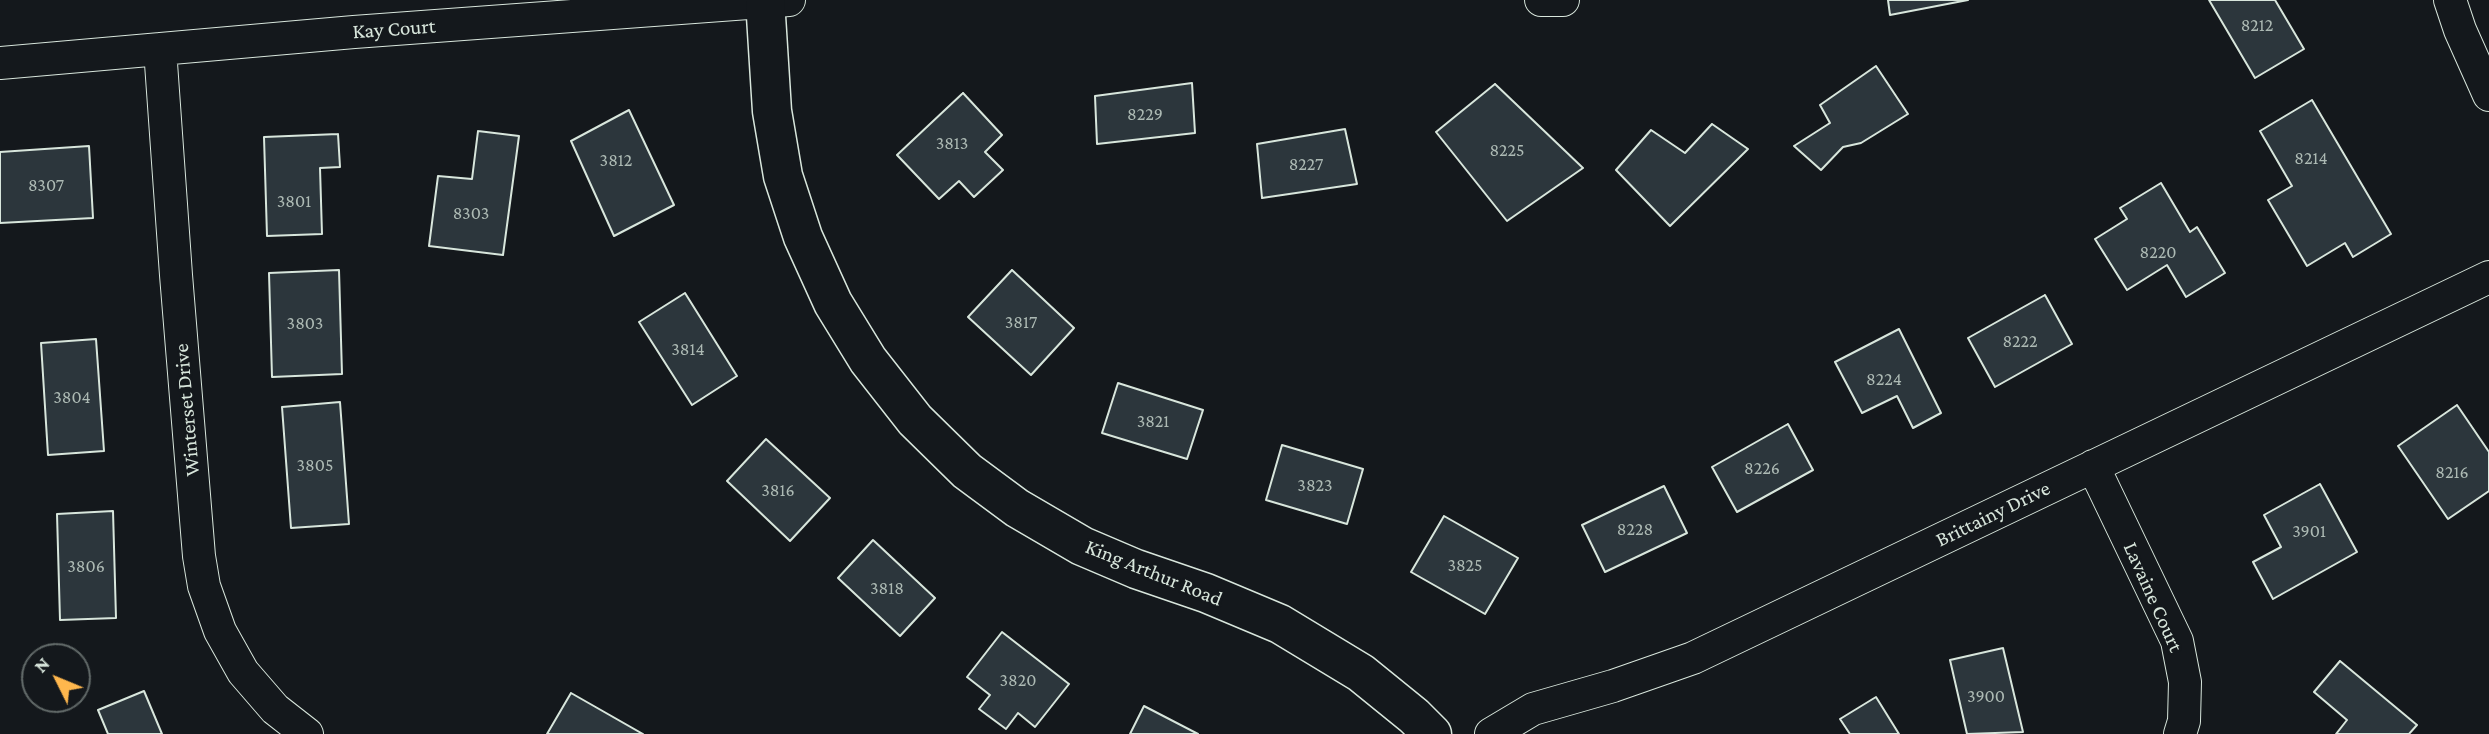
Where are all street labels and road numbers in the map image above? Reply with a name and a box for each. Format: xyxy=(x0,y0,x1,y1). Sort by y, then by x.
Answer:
street label: Kay Court xyxy=(352,14,436,44)
street label: Winterset Drive xyxy=(169,343,205,477)
street label: Brittainy Drive xyxy=(1932,475,2054,553)
street label: King Arthur Road xyxy=(1082,534,1226,612)
street label: Lavaine Court xyxy=(2118,538,2188,656)

